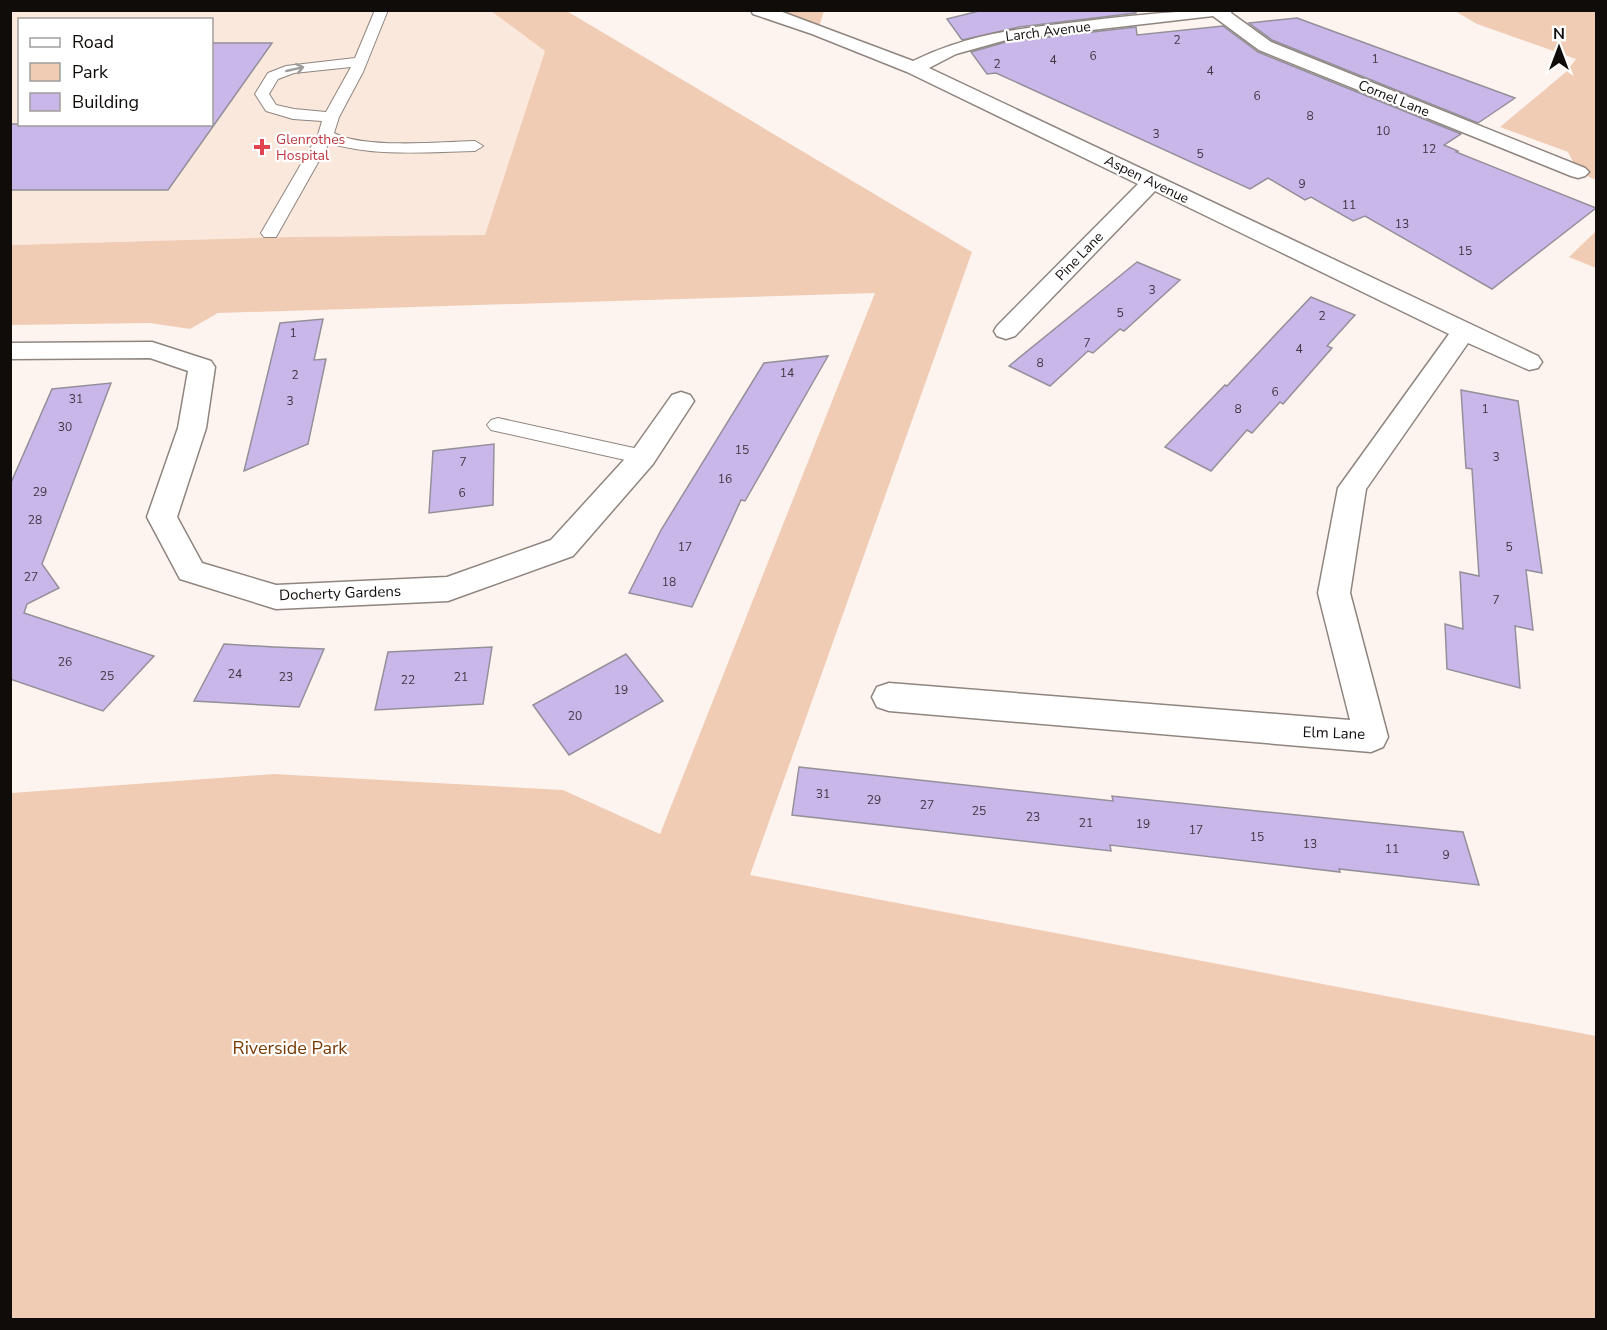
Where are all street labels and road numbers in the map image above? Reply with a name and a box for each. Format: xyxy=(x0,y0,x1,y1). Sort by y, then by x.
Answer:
street label: Larch Avenue xyxy=(1004,17,1092,46)
street label: Cornel Lane xyxy=(1355,76,1432,121)
street label: Aspen Avenue xyxy=(1101,151,1192,208)
street label: Pine Lane xyxy=(1051,228,1108,285)
street label: Docherty Gardens xyxy=(279,581,401,605)
street label: Elm Lane xyxy=(1302,722,1366,744)

